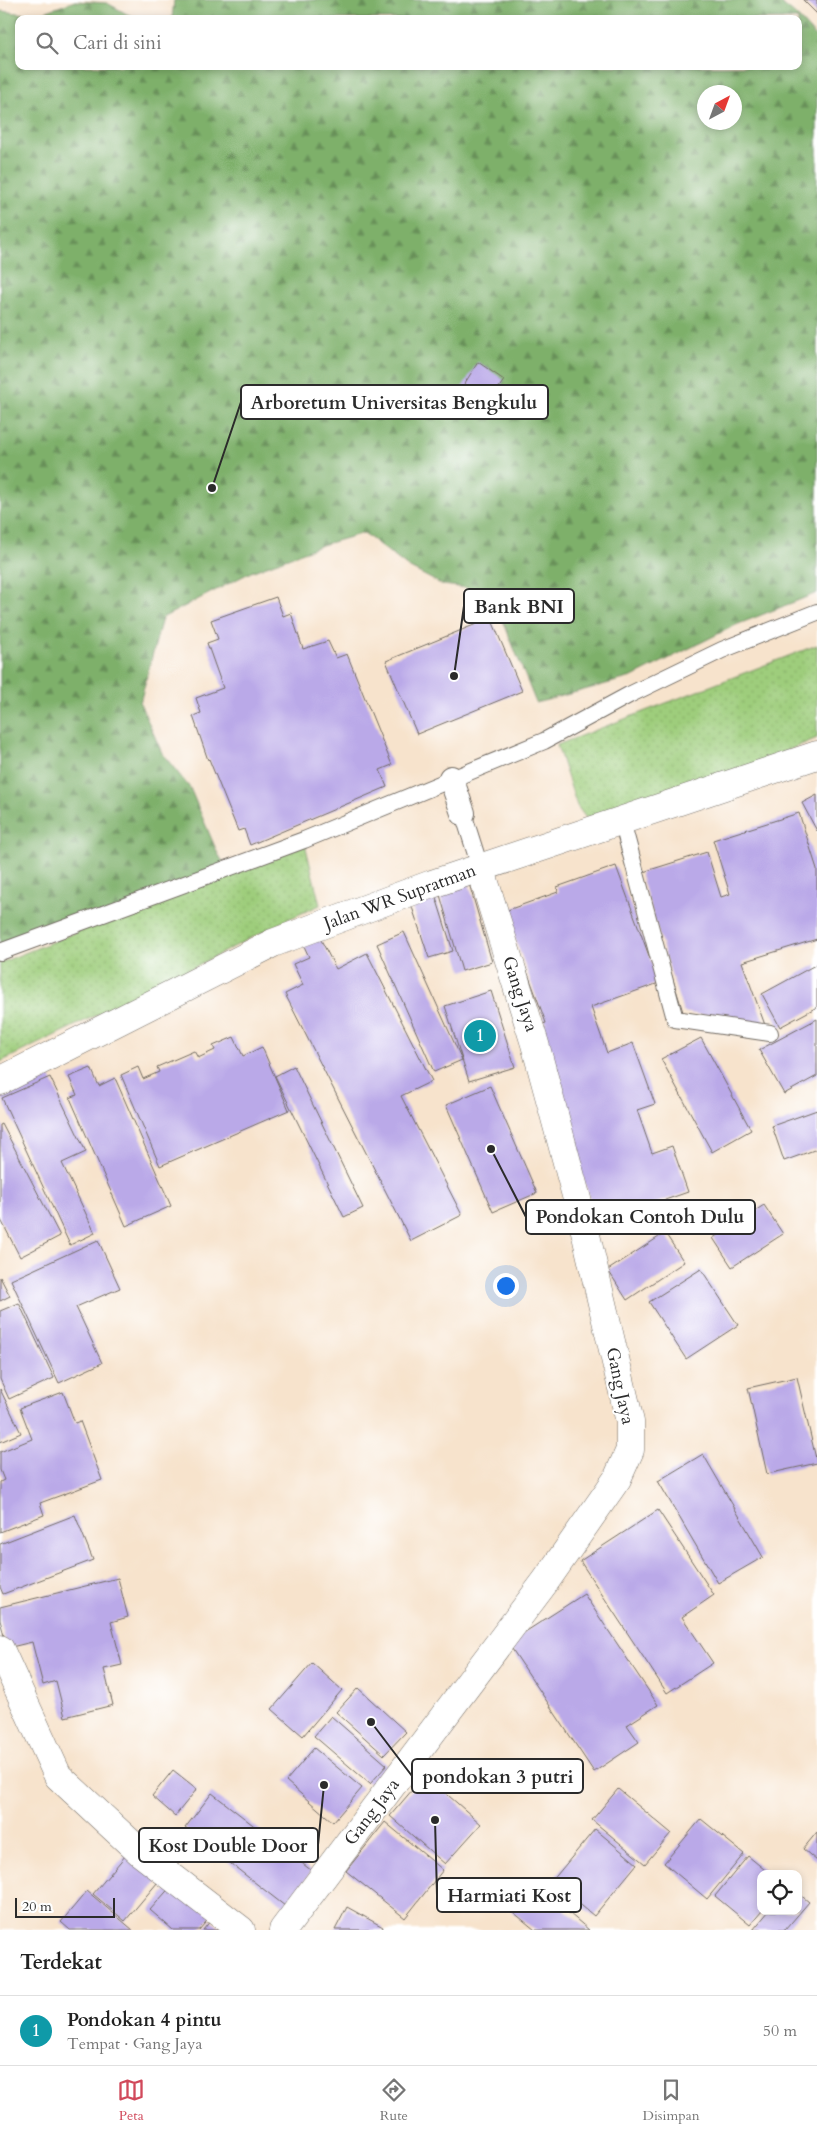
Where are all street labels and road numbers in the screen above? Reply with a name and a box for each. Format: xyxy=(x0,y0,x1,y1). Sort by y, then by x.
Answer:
street label: Jalan WR Supratman xyxy=(318,858,480,937)
street label: Gang Jaya xyxy=(496,953,544,1035)
street label: Gang Jaya xyxy=(600,1345,640,1427)
street label: Gang Jaya xyxy=(338,1773,406,1851)

